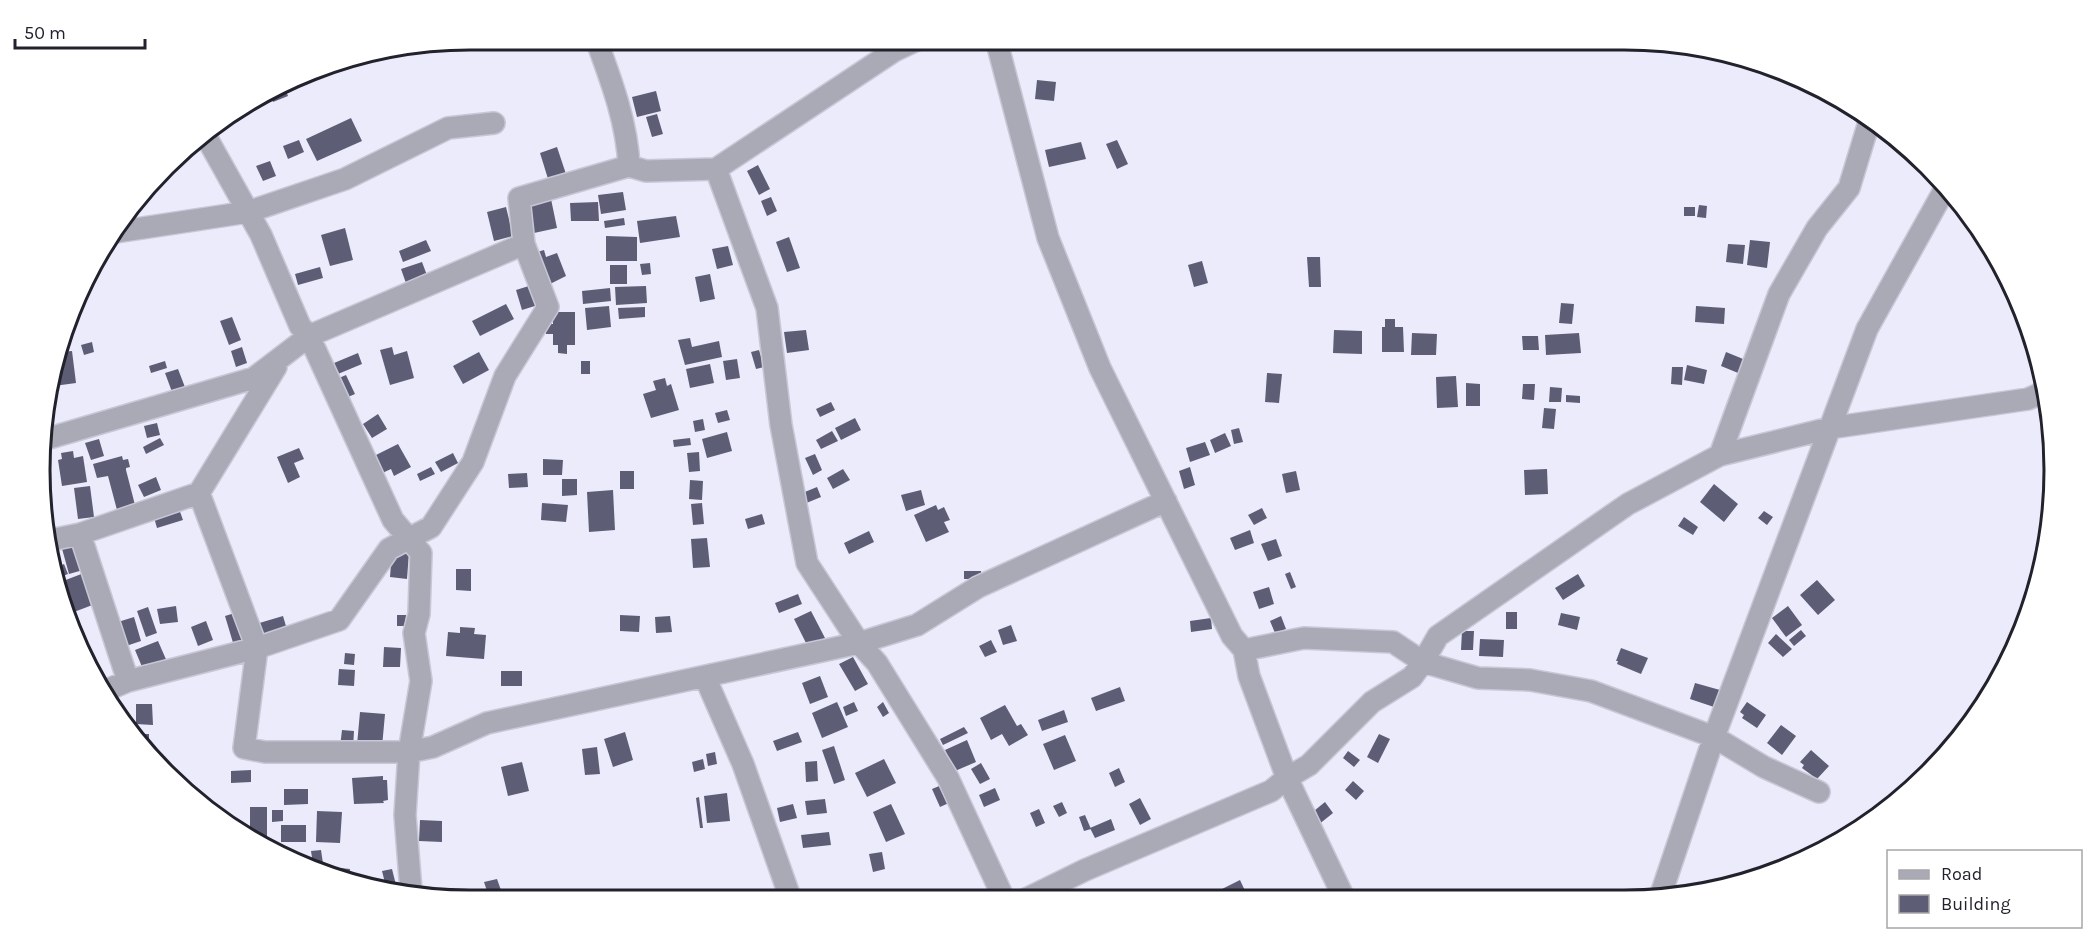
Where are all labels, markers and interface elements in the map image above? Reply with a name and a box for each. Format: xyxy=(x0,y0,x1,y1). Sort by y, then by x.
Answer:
scale bar xyxy=(15,12,146,50)
text: 50 m xyxy=(24,22,66,44)
legend xyxy=(1887,850,2082,928)
text: Road xyxy=(1941,863,1982,885)
text: Building xyxy=(1941,893,2011,915)

